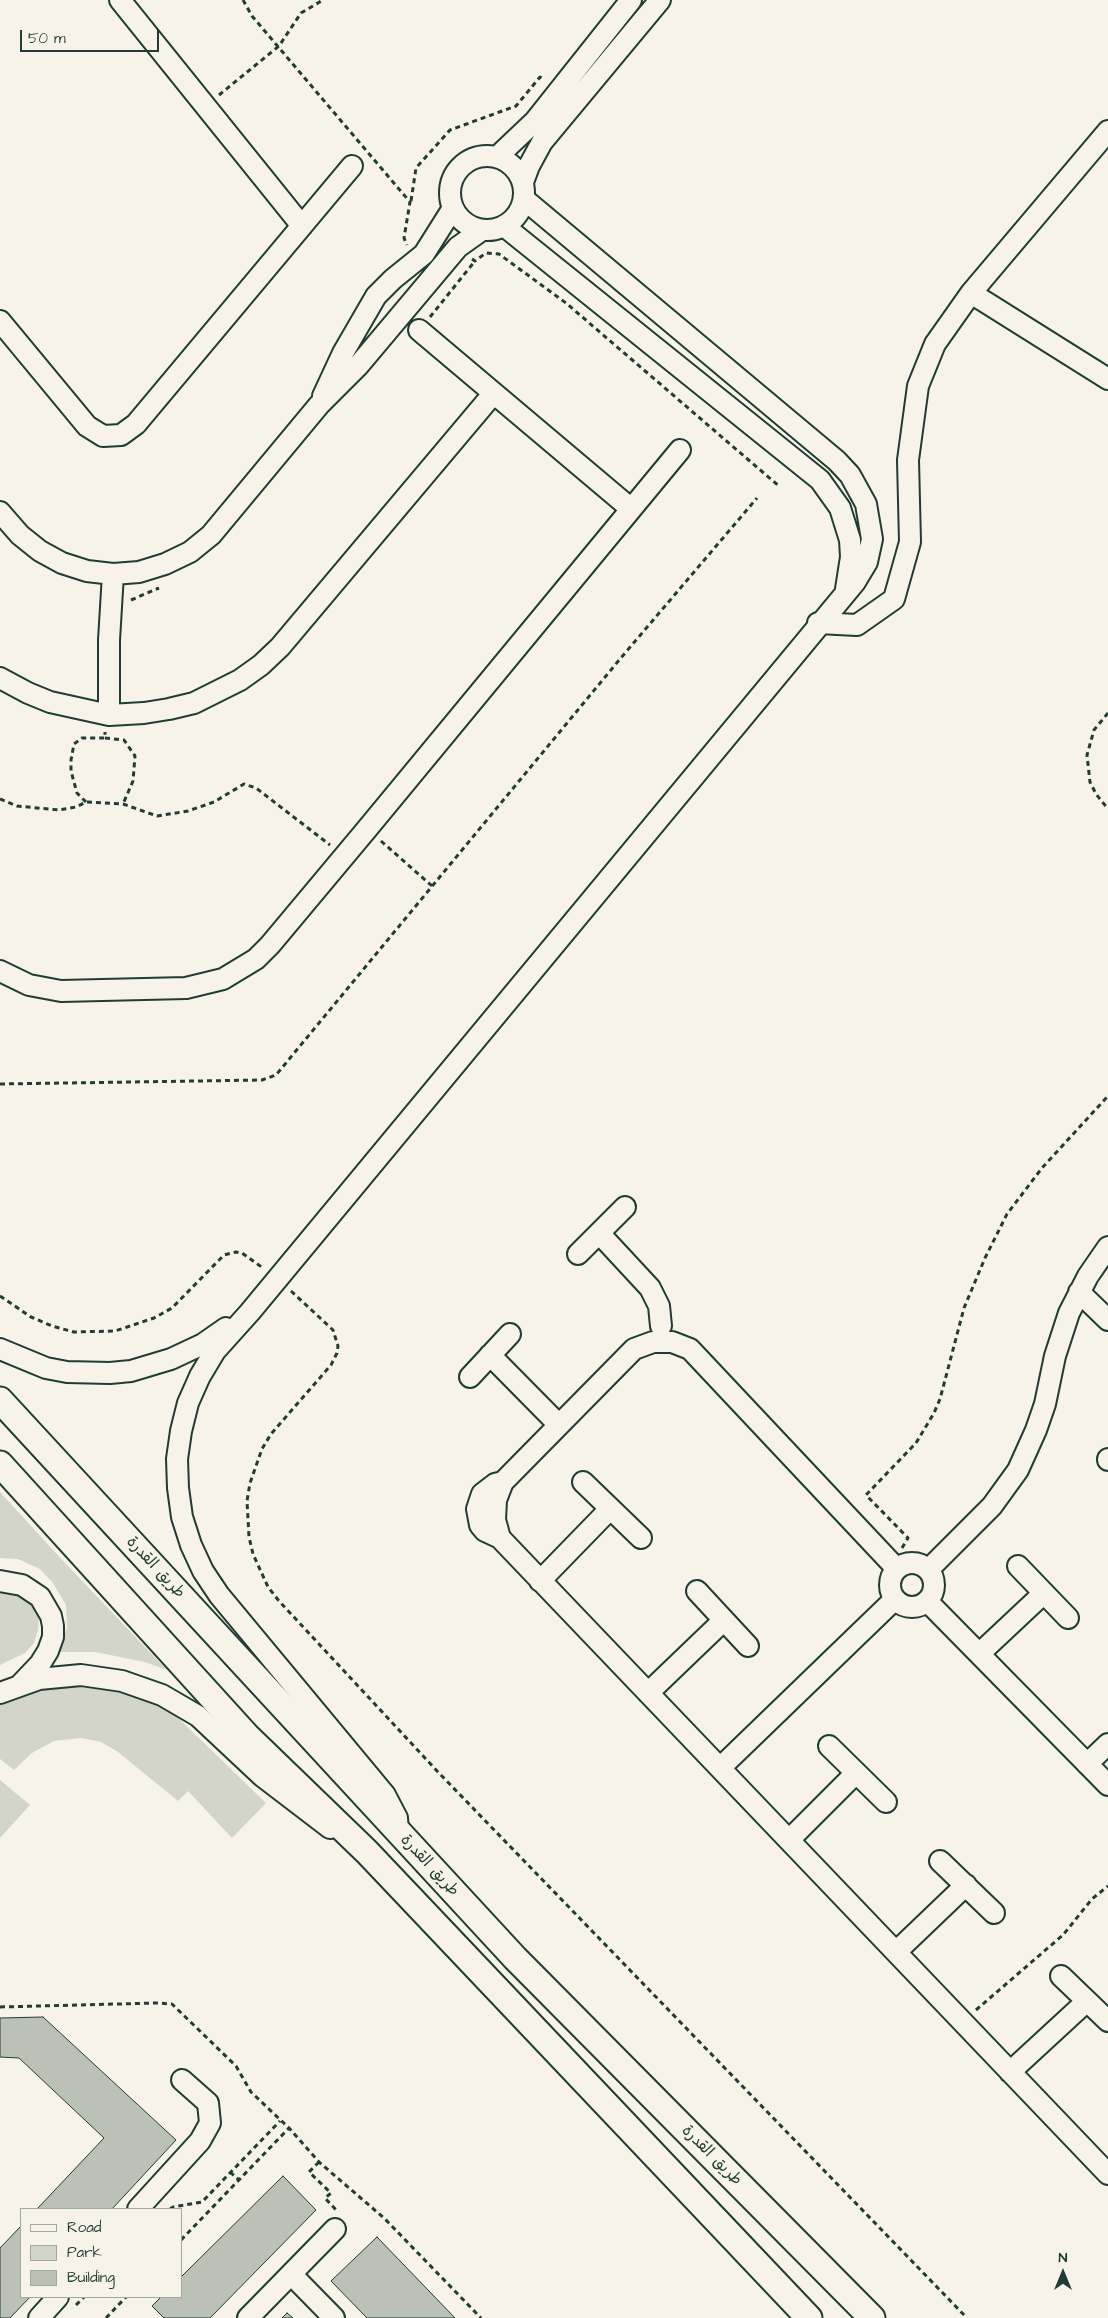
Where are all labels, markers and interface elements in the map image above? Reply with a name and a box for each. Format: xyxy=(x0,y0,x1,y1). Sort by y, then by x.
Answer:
scale bar xyxy=(22,20,161,52)
text: 50 m xyxy=(28,28,66,49)
street label: طريق القدرة xyxy=(121,1533,189,1603)
street label: طريق القدرة xyxy=(395,1831,463,1901)
street label: طريق القدرة xyxy=(677,2122,745,2190)
legend xyxy=(20,2208,182,2298)
text: Road xyxy=(67,2217,101,2238)
text: Park xyxy=(67,2242,102,2263)
north arrow xyxy=(1038,2248,1088,2298)
text: N xyxy=(1059,2248,1067,2268)
text: Building xyxy=(67,2267,115,2288)

